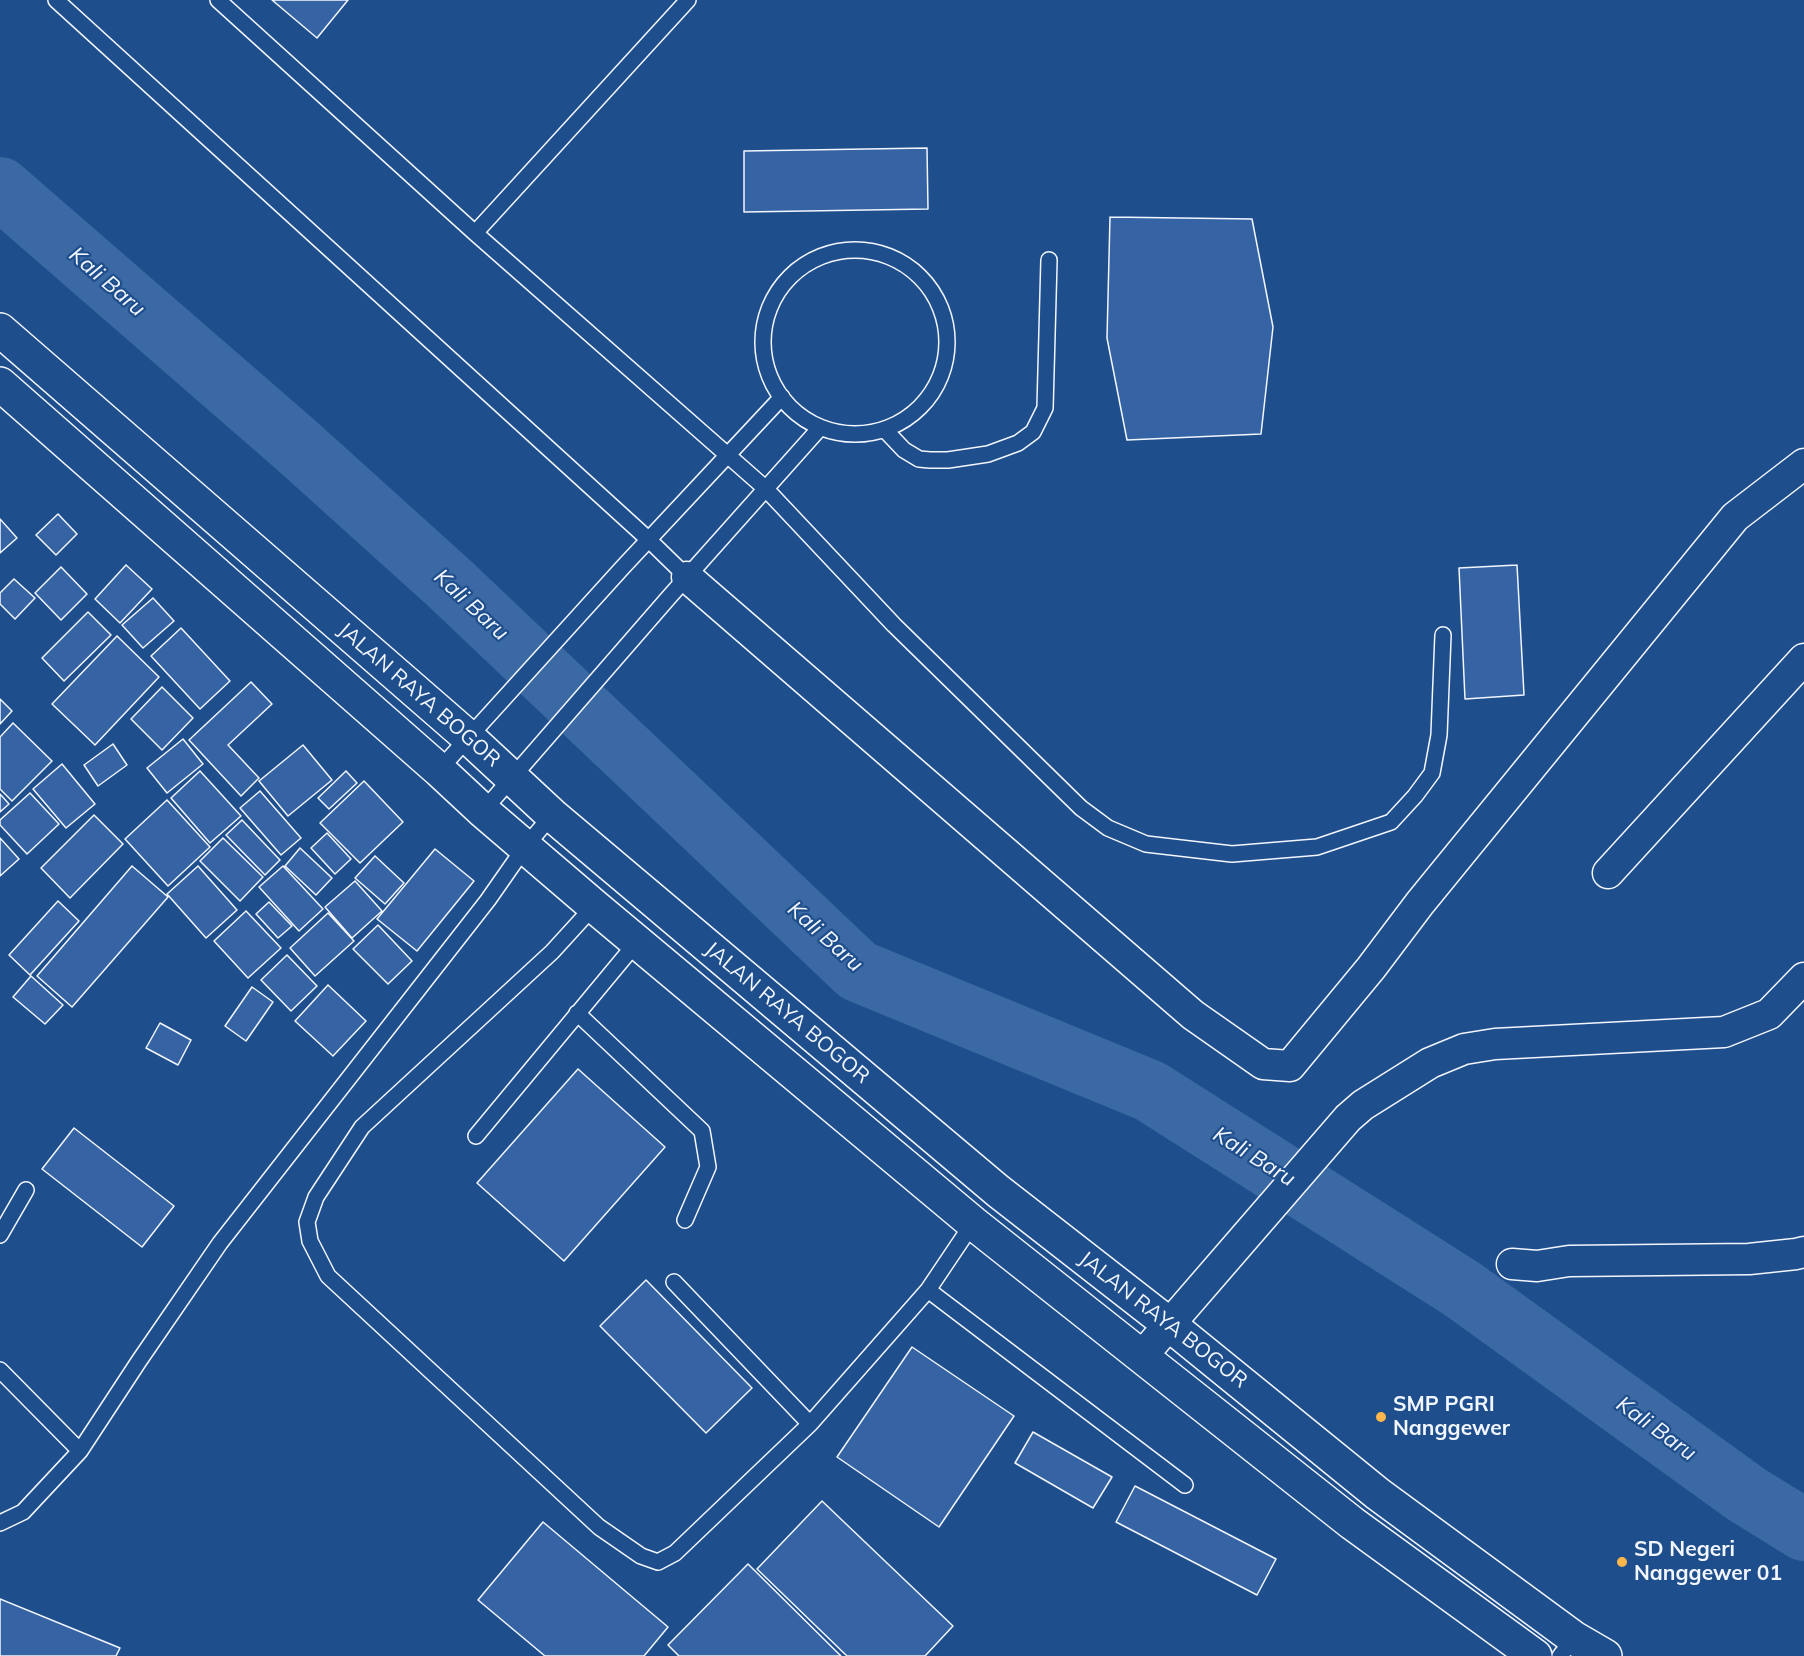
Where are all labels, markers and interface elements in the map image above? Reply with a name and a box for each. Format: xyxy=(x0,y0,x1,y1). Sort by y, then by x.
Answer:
water label: Kali Baru xyxy=(64,242,150,322)
water label: Kali Baru xyxy=(428,564,514,646)
street label: JALAN RAYA BOGOR xyxy=(333,618,505,772)
water label: Kali Baru xyxy=(782,896,868,978)
street label: JALAN RAYA BOGOR xyxy=(700,937,874,1089)
water label: Kali Baru xyxy=(1208,1121,1300,1193)
street label: JALAN RAYA BOGOR xyxy=(1074,1246,1252,1394)
water label: Kali Baru xyxy=(1611,1391,1701,1467)
place label: SMP PGRI Nanggewer xyxy=(1393,1392,1510,1442)
marker: SMP PGRI Nanggewer xyxy=(1374,1410,1388,1424)
place label: SD Negeri Nanggewer 01 xyxy=(1634,1537,1782,1587)
marker: SD Negeri Nanggewer 01 xyxy=(1615,1555,1629,1569)

